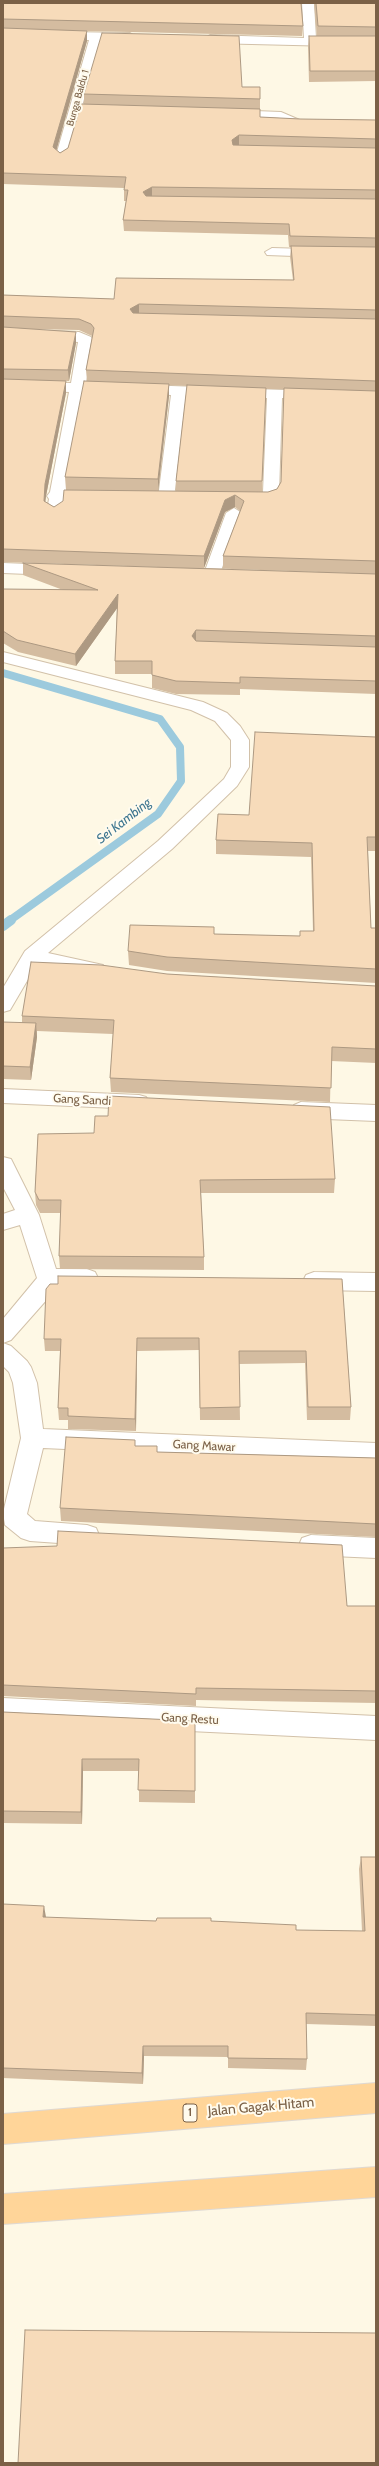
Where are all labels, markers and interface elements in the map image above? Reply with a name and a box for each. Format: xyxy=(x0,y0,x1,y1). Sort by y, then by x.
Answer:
street label: Bunga Baldu 1 xyxy=(64,68,92,128)
water label: Sei Kambing xyxy=(94,795,154,847)
street label: Gang Sandi xyxy=(53,1091,111,1109)
street label: Gang Mawar xyxy=(172,1437,236,1455)
street label: Gang Restu xyxy=(161,1710,219,1728)
street label: Jalan Gagak Hitam xyxy=(207,2094,315,2120)
road number: 1 xyxy=(183,2104,197,2122)

